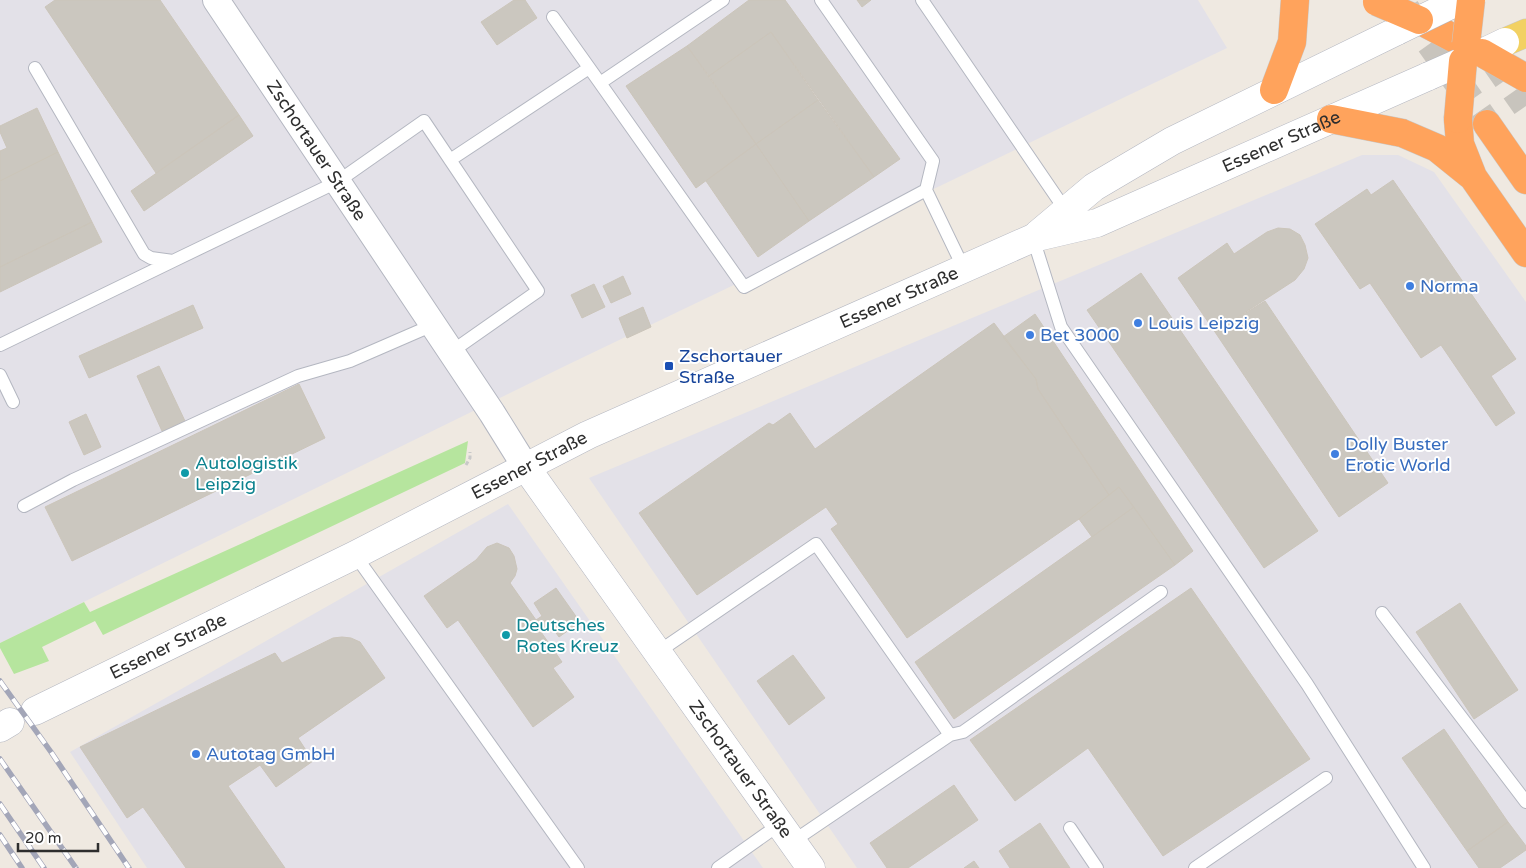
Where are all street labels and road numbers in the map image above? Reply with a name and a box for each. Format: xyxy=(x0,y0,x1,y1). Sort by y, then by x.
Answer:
street label: Zschortauer Straße xyxy=(262,76,371,225)
street label: Essener Straße xyxy=(1219,106,1344,177)
street label: Essener Straße xyxy=(836,262,962,333)
street label: Essener Straße xyxy=(468,426,591,504)
street label: Essener Straße xyxy=(106,608,230,684)
street label: Zschortauer Straße xyxy=(684,696,797,842)

